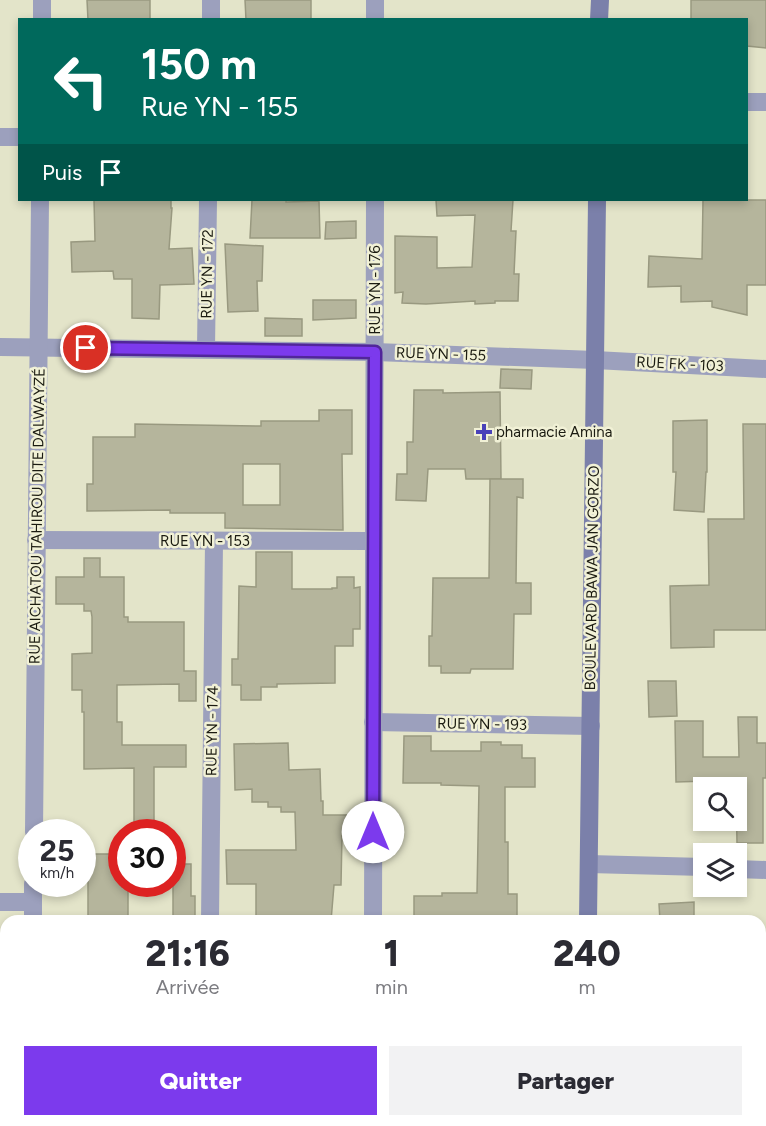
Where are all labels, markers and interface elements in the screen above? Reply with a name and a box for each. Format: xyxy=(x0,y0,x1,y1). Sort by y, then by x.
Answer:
text: 150 m xyxy=(141,39,257,90)
icon: left xyxy=(42,42,120,120)
text: Rue YN - 155 xyxy=(141,90,298,123)
icon: arrive xyxy=(94,156,127,189)
text: Puis xyxy=(42,159,82,186)
street label: RUE YN - 172 xyxy=(197,229,217,319)
street label: RUE YN - 176 xyxy=(366,245,384,335)
pin xyxy=(60,322,111,373)
icon: arrive xyxy=(69,331,102,364)
street label: RUE YN - 155 xyxy=(396,343,486,365)
street label: RUE FK - 103 xyxy=(636,353,724,375)
street label: RUE AICHATOU TAHIROU DITE DALWAYZÉ xyxy=(25,368,49,664)
place label: pharmacie Amina xyxy=(496,423,612,441)
marker: pharmacie Amina xyxy=(477,425,491,439)
street label: BOULEVARD BAWA JAN GORZO xyxy=(581,465,603,691)
street label: RUE YN - 153 xyxy=(160,532,250,550)
street label: RUE YN - 174 xyxy=(202,686,222,776)
street label: RUE YN - 193 xyxy=(437,714,527,734)
map controls xyxy=(693,777,747,897)
button: search xyxy=(693,777,747,831)
position arrow xyxy=(341,800,405,864)
speed limit sign: 30 xyxy=(108,819,186,897)
text: 25 xyxy=(40,832,74,869)
button: layers xyxy=(693,843,747,897)
text: km/h xyxy=(40,864,74,882)
text: 21:16 xyxy=(145,932,230,975)
text: 1 xyxy=(384,932,399,975)
text: 240 xyxy=(553,932,621,975)
text: Arrivée xyxy=(156,975,219,999)
text: min xyxy=(375,975,408,999)
text: m xyxy=(578,975,595,999)
button: Quitter xyxy=(24,1046,377,1115)
button: Partager xyxy=(389,1046,742,1115)

